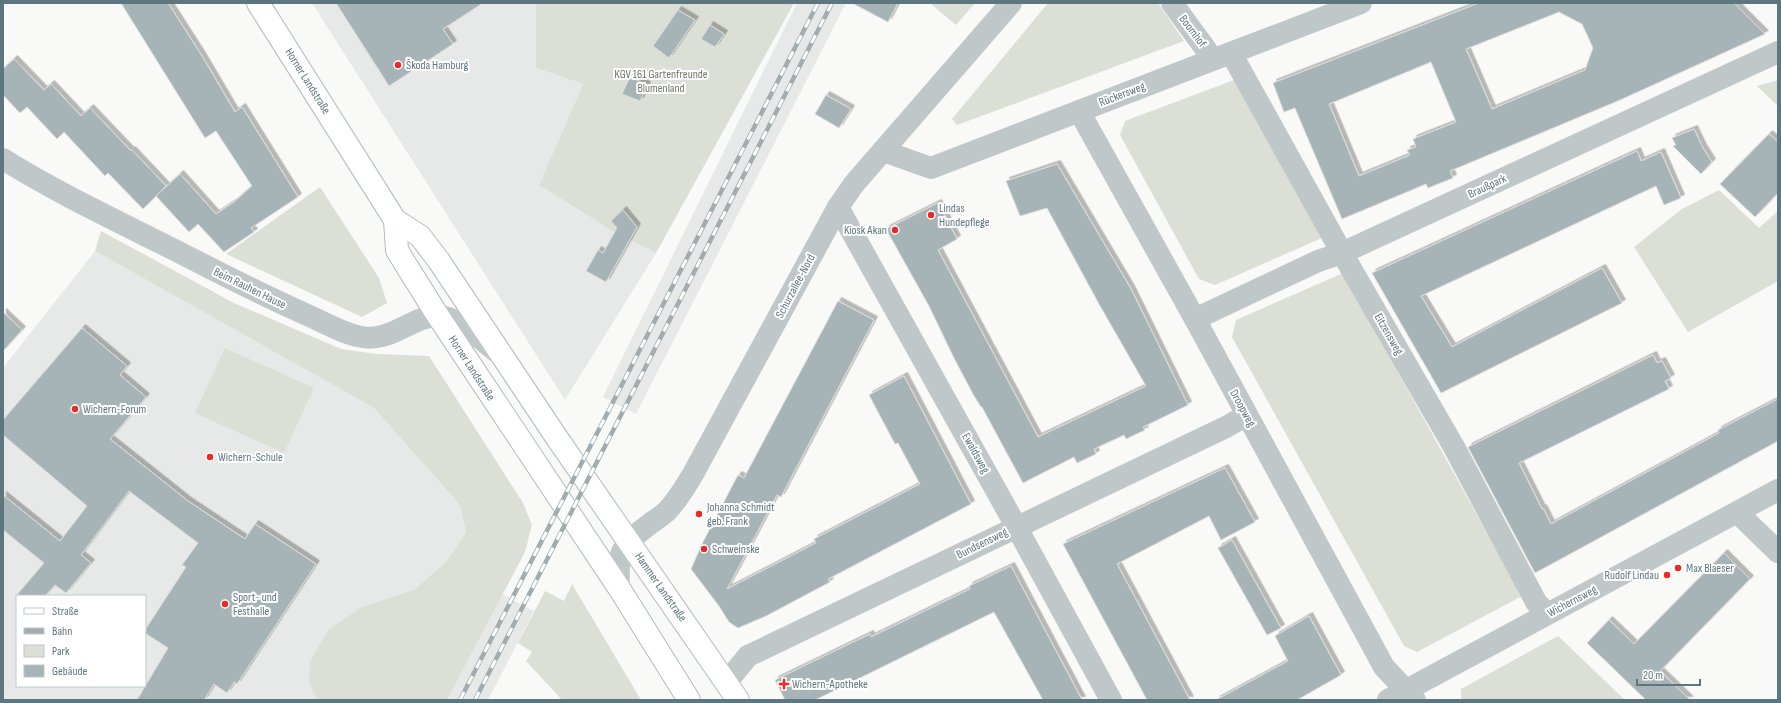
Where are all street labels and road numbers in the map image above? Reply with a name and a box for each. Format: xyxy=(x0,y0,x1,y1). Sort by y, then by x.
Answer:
street label: Boomhof xyxy=(1176,12,1210,51)
street label: Horner Landstraße xyxy=(281,46,334,117)
street label: Rückersweg xyxy=(1097,79,1148,110)
street label: Braußpark xyxy=(1466,171,1509,202)
street label: Schurzallee-Nord xyxy=(772,252,819,321)
street label: Beim Rauhen Hause xyxy=(211,264,289,313)
street label: Eitzensweg xyxy=(1371,311,1407,358)
street label: Horner Landstraße xyxy=(445,333,498,404)
street label: Droopweg xyxy=(1226,387,1259,430)
street label: Ewaldsweg xyxy=(958,430,993,476)
street label: Bundsensweg xyxy=(954,524,1011,562)
street label: Hammer Landstraße xyxy=(631,550,690,625)
street label: Wichernsweg xyxy=(1545,582,1600,621)

